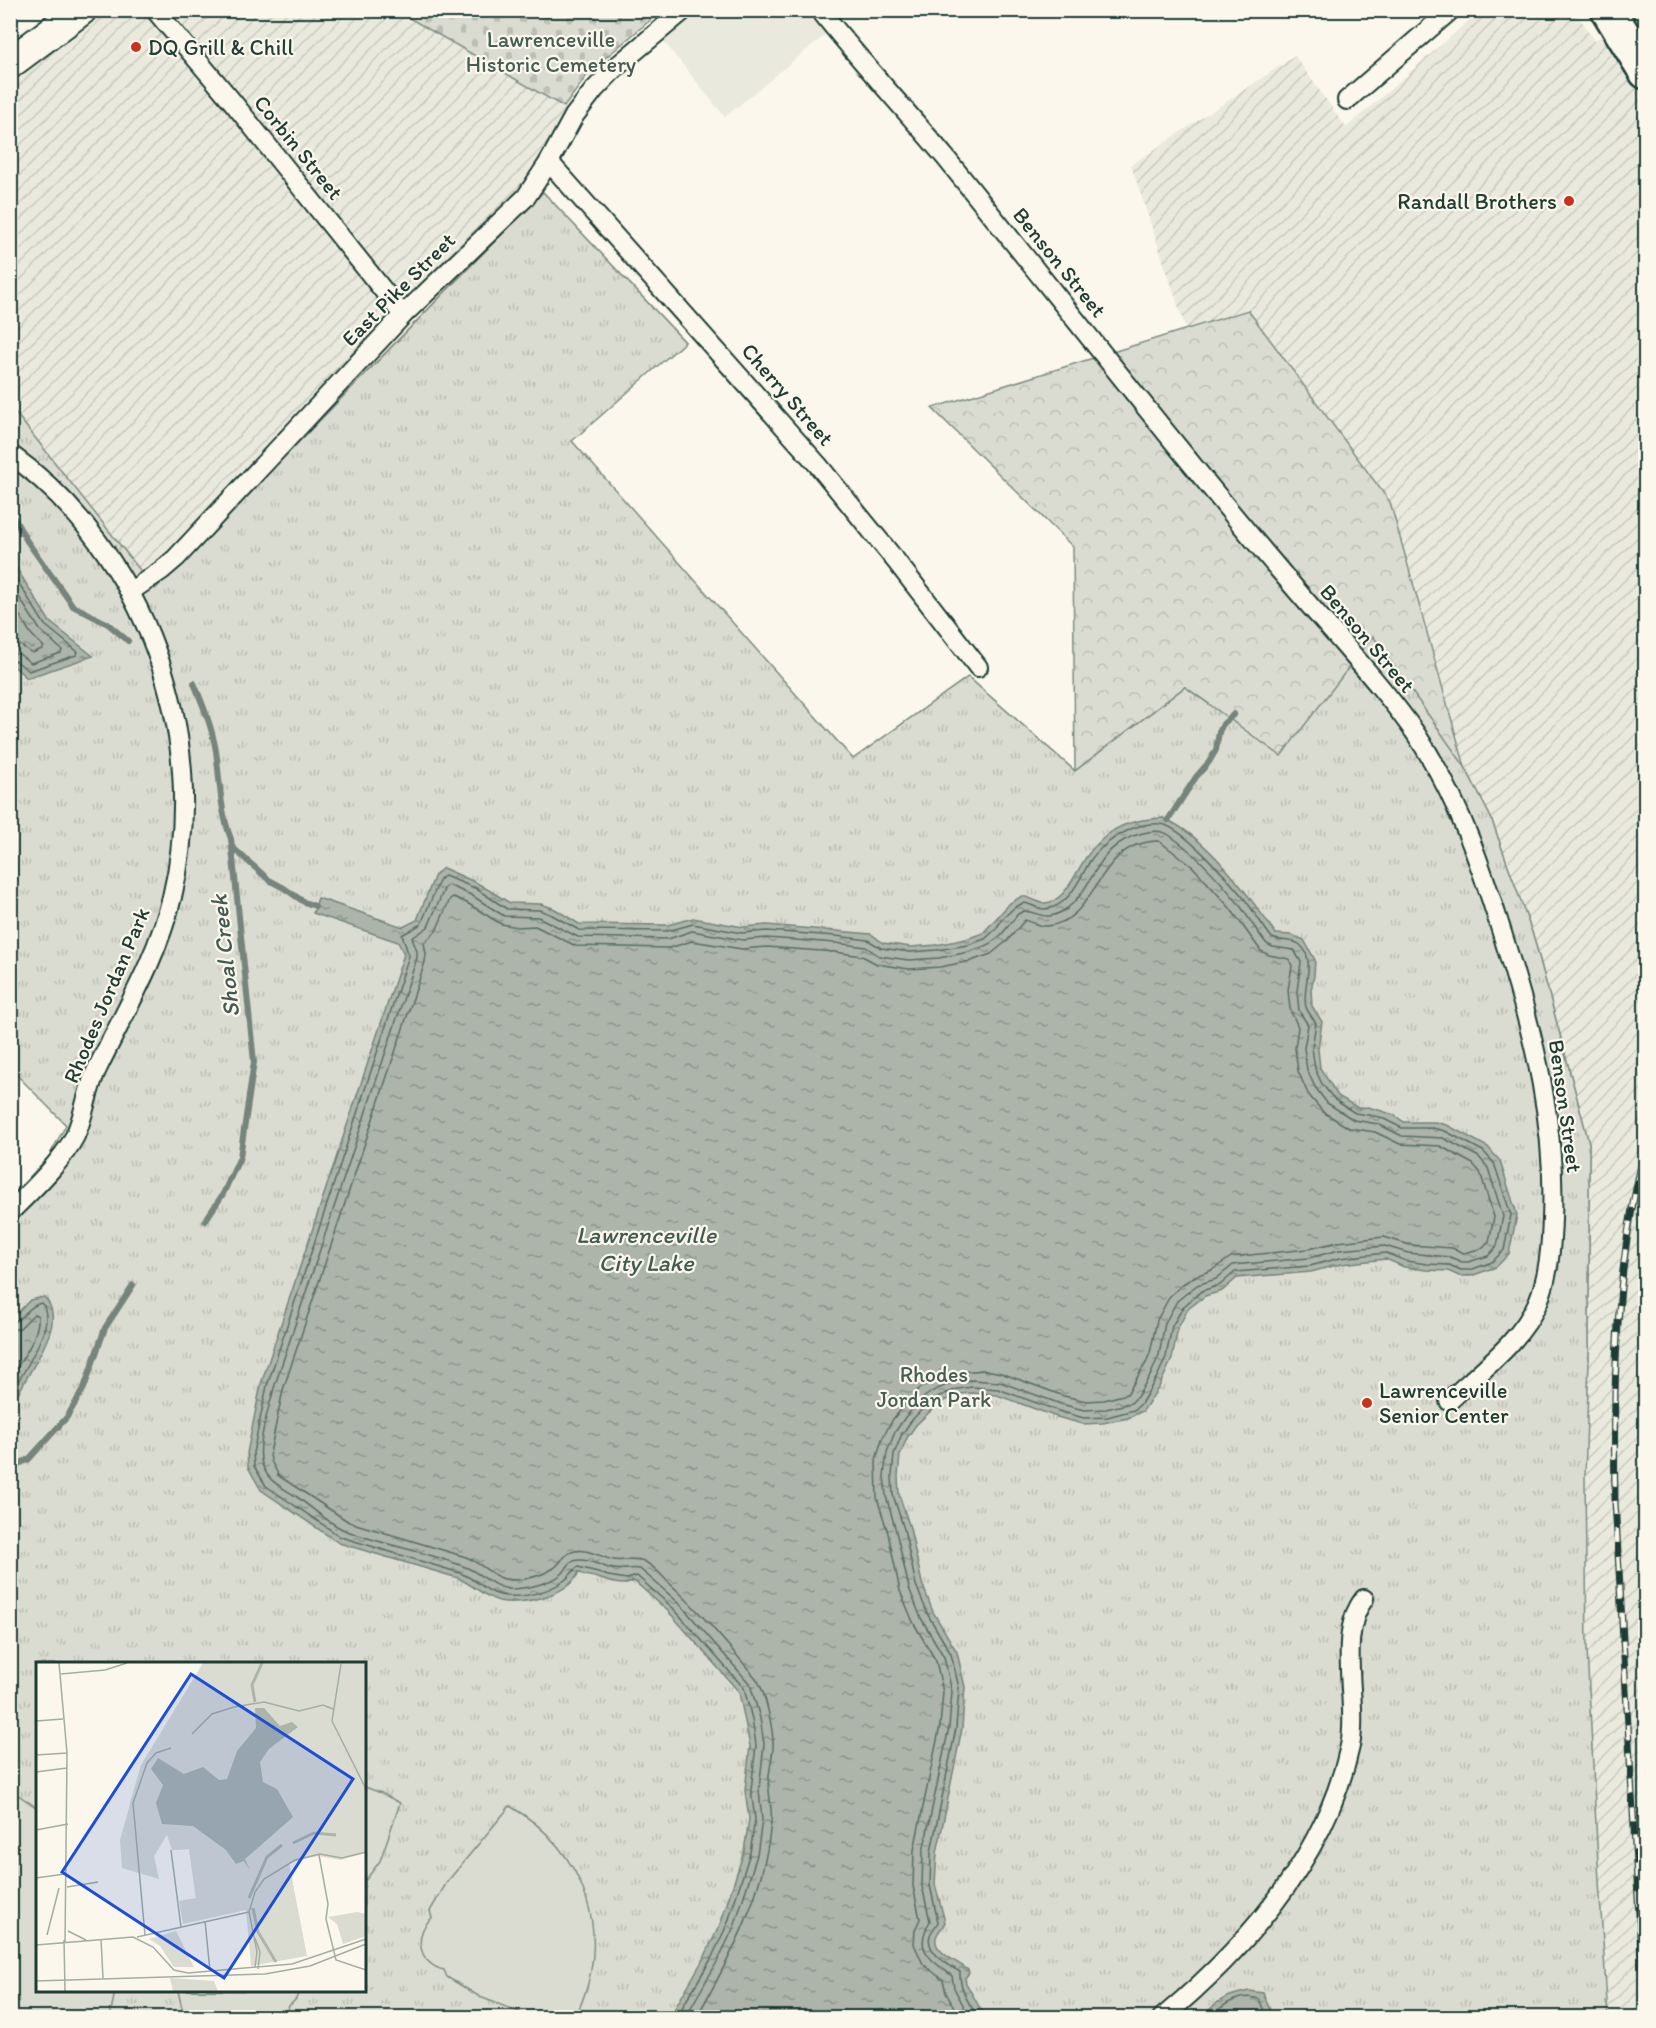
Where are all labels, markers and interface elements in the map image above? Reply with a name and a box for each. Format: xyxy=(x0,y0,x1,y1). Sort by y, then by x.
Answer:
park label: Lawrenceville Historic Cemetery xyxy=(466,26,637,78)
place label: DQ Grill & Chill xyxy=(148,34,294,61)
marker: DQ Grill & Chill xyxy=(129,40,143,54)
street label: Corbin Street xyxy=(248,89,349,205)
place label: Randall Brothers xyxy=(1397,188,1557,215)
marker: Randall Brothers xyxy=(1562,194,1576,208)
street label: Benson Street xyxy=(1007,202,1112,323)
street label: East Pike Street xyxy=(336,227,461,352)
street label: Cherry Street xyxy=(736,337,840,451)
street label: Benson Street xyxy=(1314,578,1421,698)
water label: Shoal Creek xyxy=(203,892,245,1019)
street label: Rhodes Jordan Park xyxy=(57,903,156,1087)
street label: Benson Street xyxy=(1543,1038,1588,1174)
water label: Lawrenceville City Lake xyxy=(576,1220,718,1277)
park label: Rhodes Jordan Park xyxy=(877,1361,991,1413)
place label: Lawrenceville Senior Center xyxy=(1379,1377,1509,1429)
marker: Lawrenceville Senior Center xyxy=(1360,1396,1374,1410)
inset map xyxy=(36,1662,366,1992)

